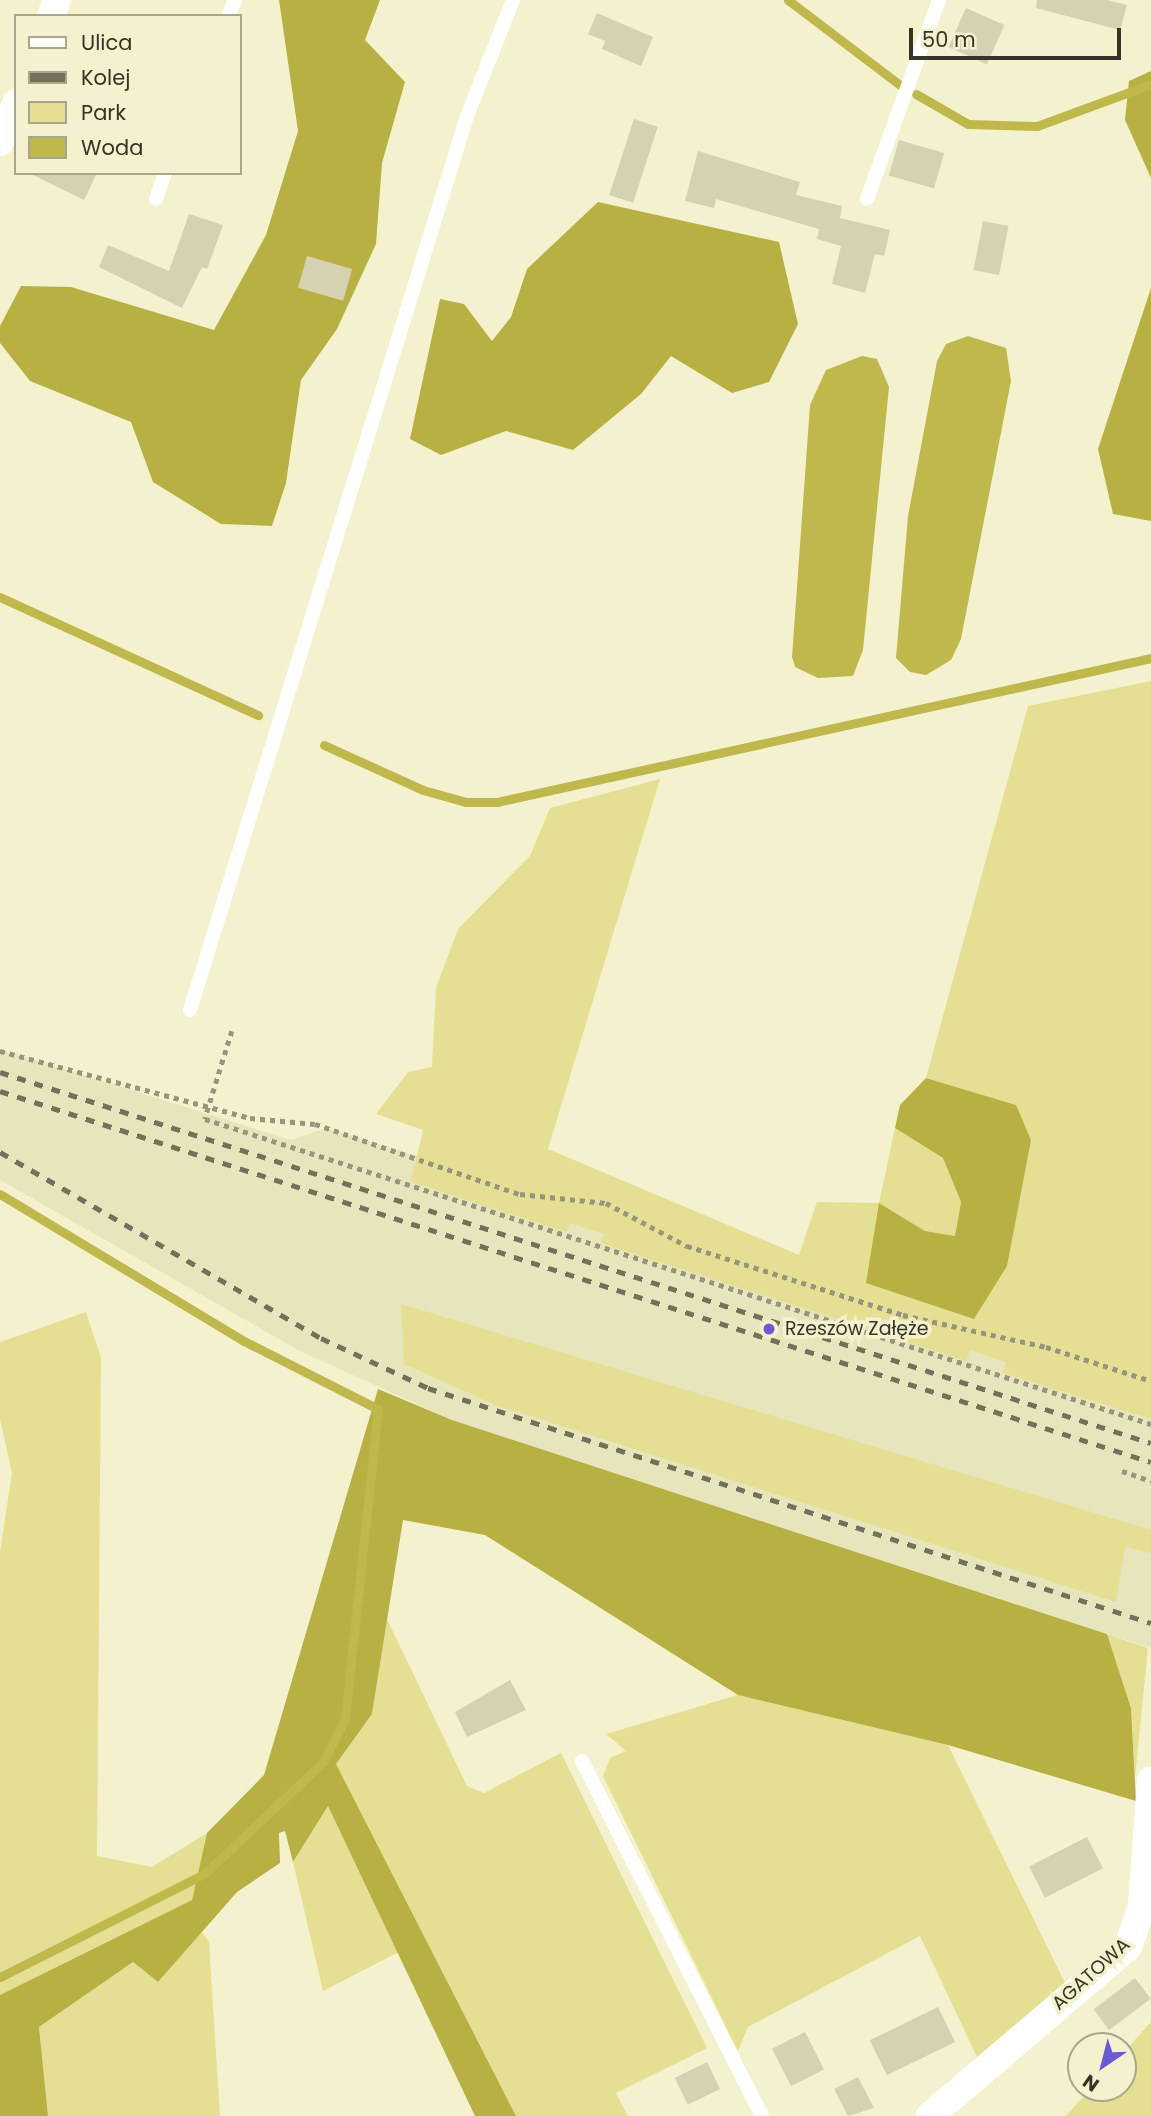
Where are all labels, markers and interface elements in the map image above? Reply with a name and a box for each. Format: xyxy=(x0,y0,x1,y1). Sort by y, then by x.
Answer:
legend xyxy=(14,14,242,175)
scale bar xyxy=(913,14,1125,58)
text: 50 m xyxy=(922,25,976,54)
text: Ulica xyxy=(81,28,132,57)
text: Kolej xyxy=(81,63,130,92)
text: Park xyxy=(81,98,126,127)
text: Woda xyxy=(81,133,143,162)
place label: Rzeszów Załęże xyxy=(785,1318,928,1340)
marker: Rzeszów Załęże xyxy=(759,1319,779,1339)
street label: AGATOWA xyxy=(1047,1933,1135,2015)
north arrow xyxy=(1067,2032,1137,2102)
text: N xyxy=(1077,2068,1104,2098)

